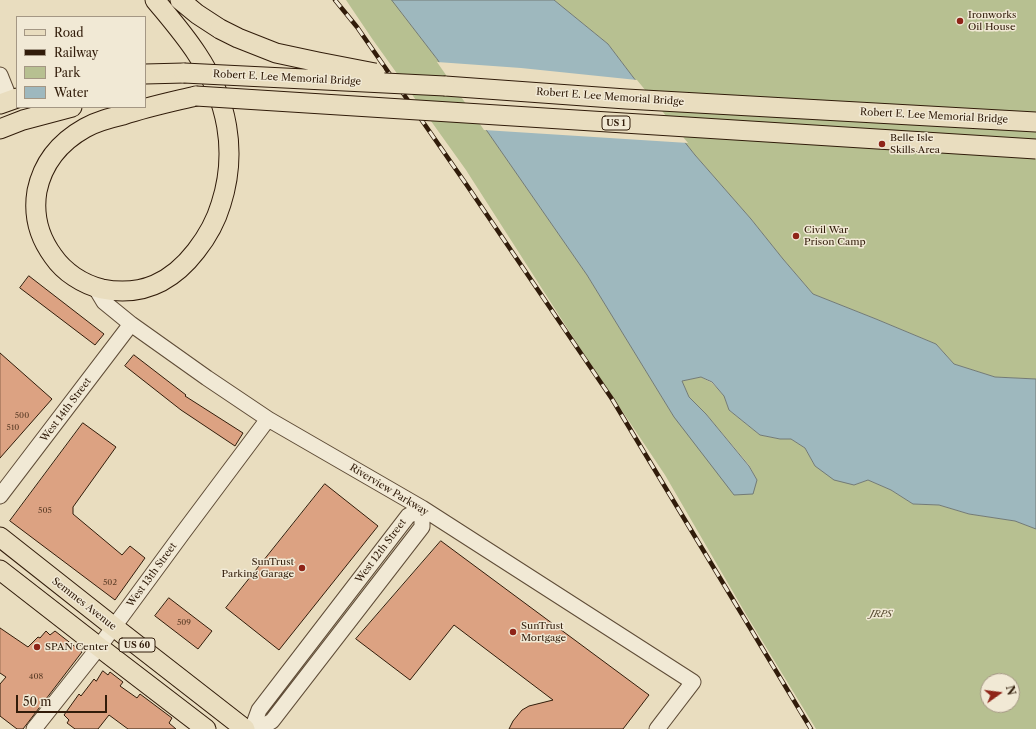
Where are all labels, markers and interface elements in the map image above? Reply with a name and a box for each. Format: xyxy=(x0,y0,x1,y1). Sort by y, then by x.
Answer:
place label: Ironworks Oil House xyxy=(968,9,1016,32)
legend xyxy=(16,16,146,108)
marker: Ironworks Oil House xyxy=(955,16,965,26)
text: Road xyxy=(54,25,84,40)
text: Railway xyxy=(54,45,99,60)
text: Park xyxy=(54,65,80,80)
street label: Robert E. Lee Memorial Bridge xyxy=(213,68,361,88)
text: Water xyxy=(54,85,88,100)
street label: Robert E. Lee Memorial Bridge xyxy=(536,86,684,108)
street label: Robert E. Lee Memorial Bridge xyxy=(860,106,1008,126)
road number: US 1 xyxy=(602,116,630,130)
place label: Belle Isle Skills Area xyxy=(890,132,940,156)
marker: Belle Isle Skills Area xyxy=(877,139,887,149)
place label: Civil War Prison Camp xyxy=(804,224,866,248)
marker: Civil War Prison Camp xyxy=(791,231,801,241)
street label: West 14th Street xyxy=(38,376,94,444)
house number: 500 xyxy=(15,411,29,421)
house number: 510 xyxy=(7,423,19,433)
street label: Riverview Parkway xyxy=(347,462,431,518)
house number: 505 xyxy=(38,506,52,516)
street label: West 12th Street xyxy=(353,517,409,585)
street label: West 13th Street xyxy=(125,540,179,610)
place label: SunTrust Parking Garage xyxy=(221,556,294,580)
marker: SunTrust Parking Garage xyxy=(297,563,307,573)
street label: Semmes Avenue xyxy=(49,575,119,633)
house number: 502 xyxy=(103,578,117,588)
park label: JRPS xyxy=(870,608,892,620)
house number: 509 xyxy=(177,618,191,628)
place label: SunTrust Mortgage xyxy=(521,620,566,644)
marker: SunTrust Mortgage xyxy=(508,627,518,637)
road number: US 60 xyxy=(119,638,155,652)
place label: SPAN Center xyxy=(45,641,108,653)
marker: SPAN Center xyxy=(32,642,42,652)
house number: 408 xyxy=(29,672,43,682)
north arrow xyxy=(980,673,1020,713)
text: N xyxy=(1003,684,1019,697)
scale bar xyxy=(18,687,109,713)
text: 50 m xyxy=(23,694,52,709)

